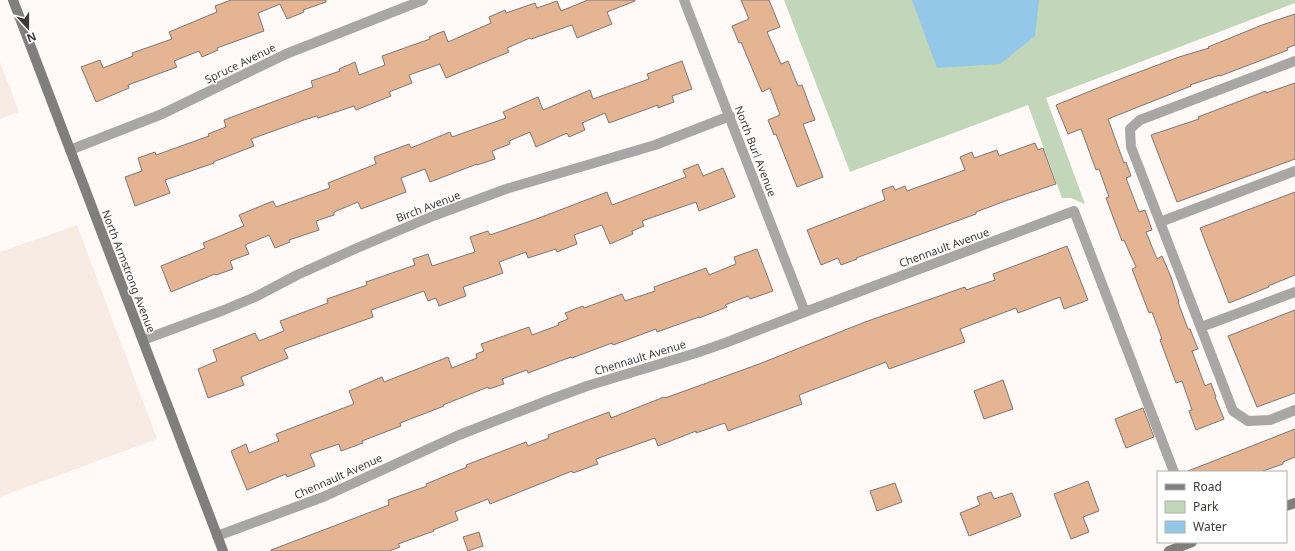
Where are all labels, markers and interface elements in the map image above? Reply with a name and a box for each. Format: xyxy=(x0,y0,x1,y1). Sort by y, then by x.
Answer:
north arrow xyxy=(8,8,48,48)
text: N xyxy=(25,29,39,46)
street label: Spruce Avenue xyxy=(202,39,278,87)
street label: North Burl Avenue xyxy=(732,104,780,198)
street label: Birch Avenue xyxy=(394,187,462,225)
street label: North Armstrong Avenue xyxy=(99,207,159,335)
street label: Chennault Avenue xyxy=(897,224,991,270)
street label: Chennault Avenue xyxy=(592,336,688,378)
street label: Chennault Avenue xyxy=(292,450,384,502)
legend xyxy=(1157,471,1287,543)
text: Road xyxy=(1193,478,1222,495)
text: Park xyxy=(1193,498,1219,515)
text: Water xyxy=(1193,518,1227,535)

